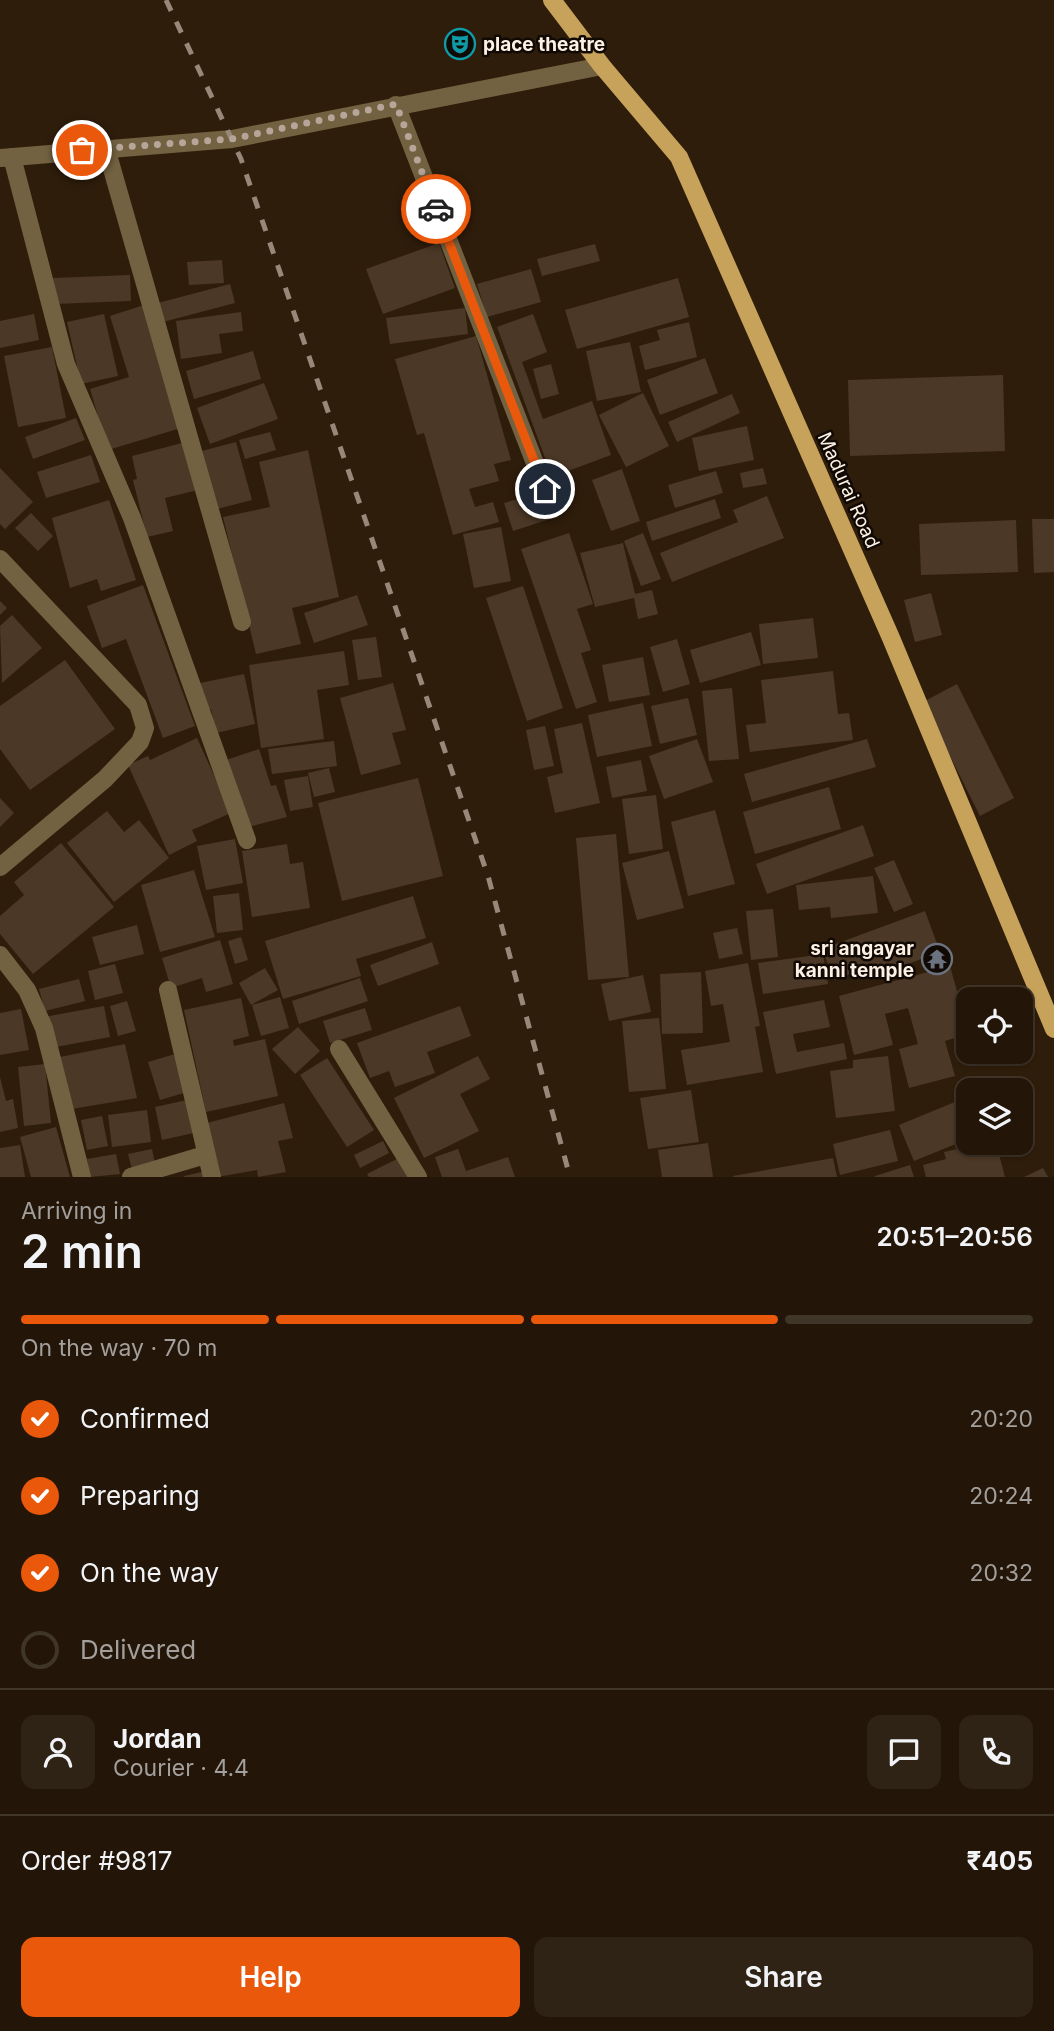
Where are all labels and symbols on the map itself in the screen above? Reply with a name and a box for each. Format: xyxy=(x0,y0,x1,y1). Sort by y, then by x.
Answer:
theatre icon: place theatre xyxy=(443,27,477,61)
place label: place theatre xyxy=(483,33,605,56)
pin xyxy=(52,120,112,180)
courier xyxy=(401,174,471,244)
street label: Madurai Road xyxy=(813,429,884,552)
pin xyxy=(515,459,575,519)
place label: sri angayar kanni temple xyxy=(795,937,914,982)
temple icon: sri angayar kanni temple xyxy=(920,942,954,976)

